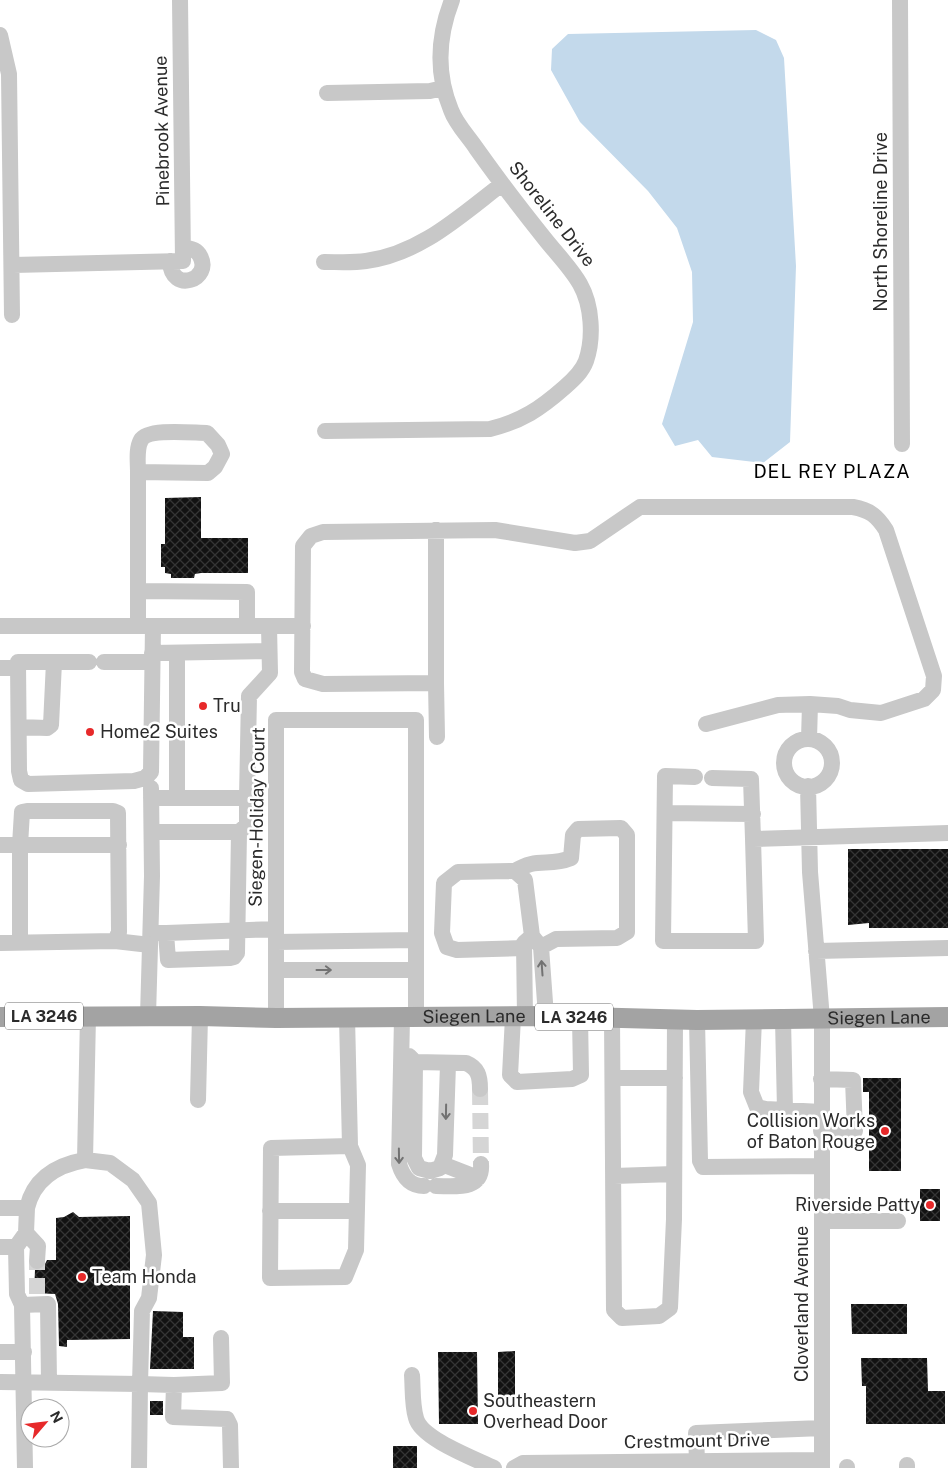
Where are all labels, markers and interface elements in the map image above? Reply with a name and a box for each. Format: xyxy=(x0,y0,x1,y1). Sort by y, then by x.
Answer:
street label: Pinebrook Avenue xyxy=(150,55,173,207)
street label: North Shoreline Drive xyxy=(870,132,891,312)
street label: Shoreline Drive xyxy=(505,157,600,270)
district label: DEL REY PLAZA xyxy=(753,460,911,482)
place label: Tru xyxy=(213,695,241,716)
marker: Tru xyxy=(197,700,209,712)
place label: Home2 Suites xyxy=(100,721,218,742)
marker: Home2 Suites xyxy=(84,726,96,738)
street label: Siegen-Holiday Court xyxy=(244,727,269,907)
one-way arrow xyxy=(538,960,547,976)
one-way arrow xyxy=(316,965,332,975)
road number: LA 3246 xyxy=(5,1002,83,1030)
road number: LA 3246 xyxy=(535,1004,613,1030)
street label: Siegen Lane xyxy=(422,1005,526,1027)
street label: Siegen Lane xyxy=(827,1006,931,1028)
one-way arrow xyxy=(441,1104,451,1120)
place label: Collision Works of Baton Rouge xyxy=(747,1110,875,1152)
marker: Collision Works of Baton Rouge xyxy=(879,1125,891,1137)
one-way arrow xyxy=(394,1148,404,1164)
place label: Riverside Patty xyxy=(795,1194,920,1215)
marker: Riverside Patty xyxy=(924,1199,936,1211)
street label: Cloverland Avenue xyxy=(791,1226,812,1382)
place label: Team Honda xyxy=(92,1266,196,1287)
marker: Team Honda xyxy=(76,1271,88,1283)
place label: Southeastern Overhead Door xyxy=(483,1390,608,1432)
north arrow xyxy=(20,1398,70,1448)
marker: Southeastern Overhead Door xyxy=(467,1405,479,1417)
text: N xyxy=(47,1408,66,1425)
street label: Crestmount Drive xyxy=(624,1429,770,1452)

